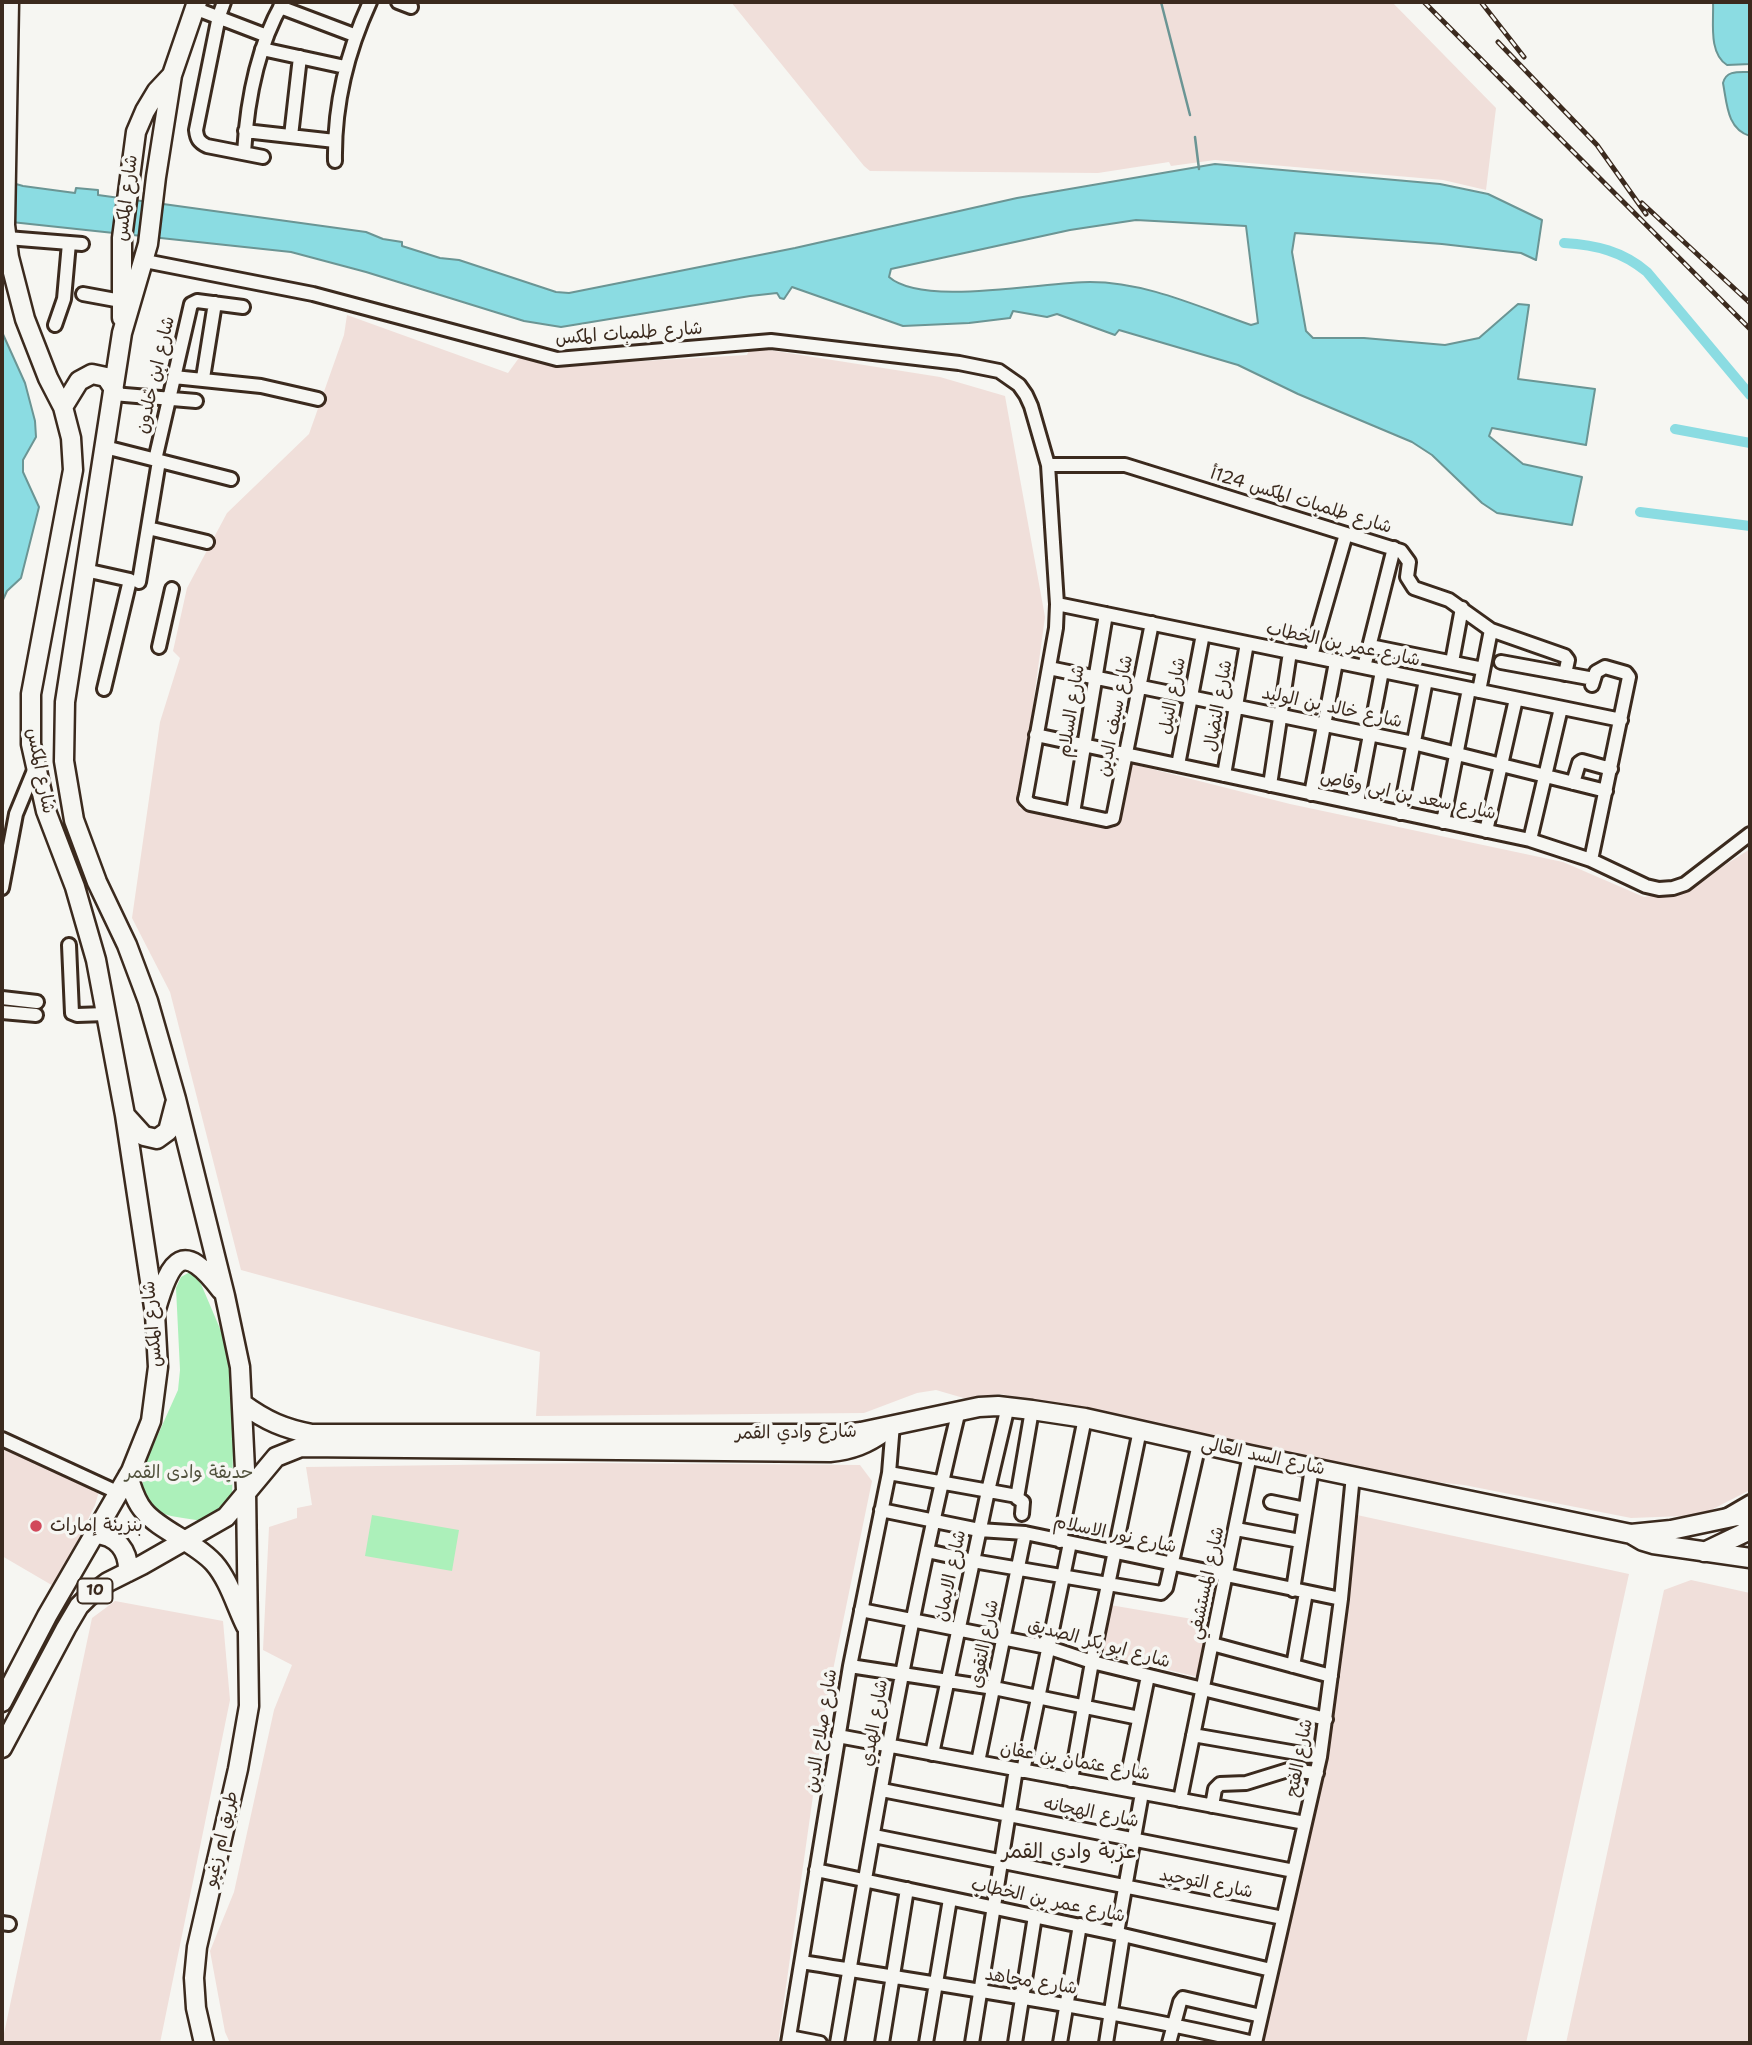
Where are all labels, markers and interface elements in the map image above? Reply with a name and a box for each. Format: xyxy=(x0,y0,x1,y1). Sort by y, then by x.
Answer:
street label: شارع المكس xyxy=(111,154,143,242)
street label: شارع ابن خلدون xyxy=(132,314,180,436)
street label: شارع طلمبات المكس xyxy=(555,318,703,350)
street label: شارع طلمبات المكس 124أ xyxy=(1208,463,1394,539)
street label: شارع عمر بن الخطاب xyxy=(1264,618,1422,672)
street label: شارع سيف الدين xyxy=(1094,653,1138,779)
street label: شارع النيل xyxy=(1155,656,1191,736)
street label: شارع النضال xyxy=(1200,658,1238,754)
street label: شارع السلام xyxy=(1054,663,1090,759)
street label: شارع خالد بن الوليد xyxy=(1260,683,1404,733)
street label: شارع المكس xyxy=(21,726,59,816)
street label: شارع سعد بن ابى وقاص xyxy=(1318,767,1498,825)
street label: شارع المكس xyxy=(138,1280,168,1368)
street label: شارع وادي القمر xyxy=(735,1421,857,1445)
street label: شارع السد العالى xyxy=(1199,1433,1327,1481)
park label: حديقة وادى القمر xyxy=(125,1462,253,1484)
street label: شارع نور الاسلام xyxy=(1052,1511,1178,1559)
place label: بنزينة إمارات xyxy=(50,1515,143,1537)
marker: بنزينة إمارات xyxy=(28,1518,44,1534)
street label: شارع المستشفي xyxy=(1184,1525,1230,1641)
street label: شارع الايمان xyxy=(931,1528,971,1624)
road number: 10 xyxy=(78,1578,112,1604)
street label: شارع التقوى xyxy=(966,1598,1004,1690)
street label: شارع ابو بكر الصديق xyxy=(1025,1615,1173,1673)
street label: شارع صلاح الدين xyxy=(802,1667,842,1795)
street label: شارع الهدي xyxy=(857,1678,893,1768)
street label: شارع الفتح xyxy=(1282,1717,1318,1799)
street label: شارع عثمان بن عفان xyxy=(998,1738,1152,1786)
street label: طريق ام زغيو xyxy=(200,1789,244,1889)
street label: شارع الهجانه xyxy=(1041,1793,1141,1833)
district label: عزبة وادي القمر xyxy=(1002,1840,1136,1866)
street label: شارع التوحيد xyxy=(1157,1864,1255,1904)
street label: شارع عمر بن الخطاب xyxy=(969,1874,1127,1928)
street label: شارع مجاهد xyxy=(983,1964,1079,2000)

